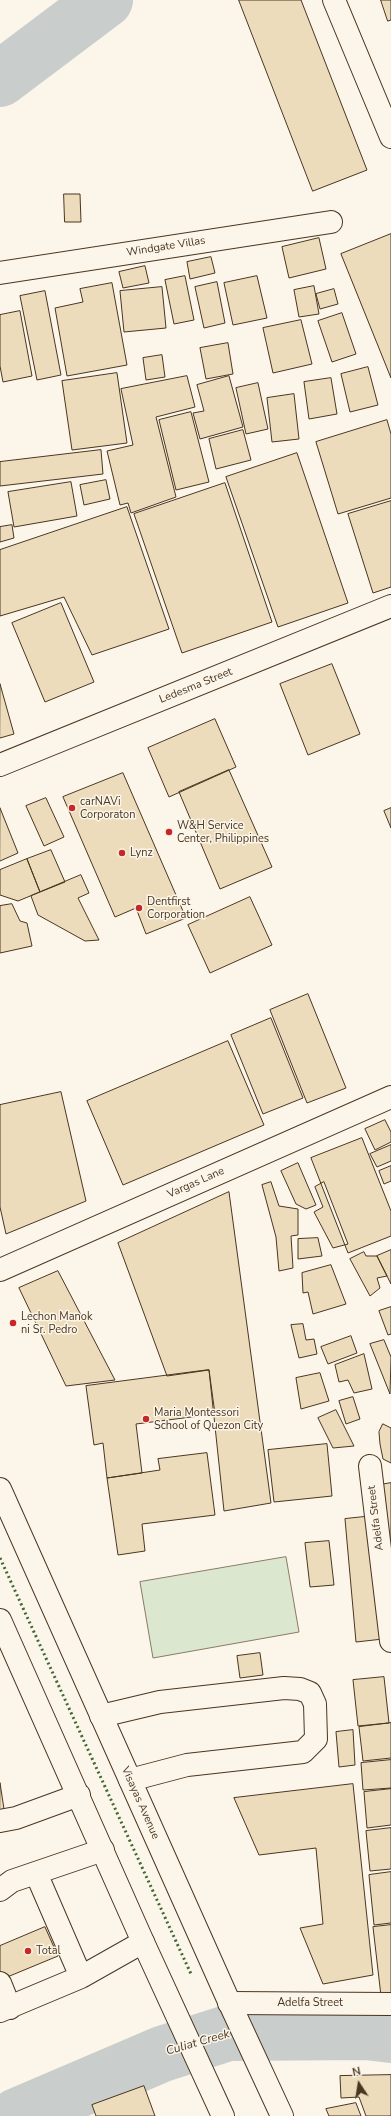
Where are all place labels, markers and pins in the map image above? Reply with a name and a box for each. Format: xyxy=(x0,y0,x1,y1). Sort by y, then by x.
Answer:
place label: carNAVi Corporaton xyxy=(80,795,135,821)
marker: carNAVi Corporaton xyxy=(67,803,77,813)
place label: W&H Service Center, Philippines xyxy=(177,819,269,845)
marker: W&H Service Center, Philippines xyxy=(164,827,174,837)
place label: Lynz xyxy=(130,846,153,860)
marker: Lynz xyxy=(117,848,127,858)
place label: Dentfirst Corporation xyxy=(147,895,205,921)
marker: Dentfirst Corporation xyxy=(134,903,144,913)
place label: Lechon Manok ni Sr. Pedro xyxy=(21,1310,92,1336)
marker: Lechon Manok ni Sr. Pedro xyxy=(8,1318,18,1328)
place label: Maria Montessori School of Quezon City xyxy=(154,1406,263,1432)
marker: Maria Montessori School of Quezon City xyxy=(141,1414,151,1424)
place label: Total xyxy=(36,1944,61,1958)
marker: Total xyxy=(23,1946,33,1956)

